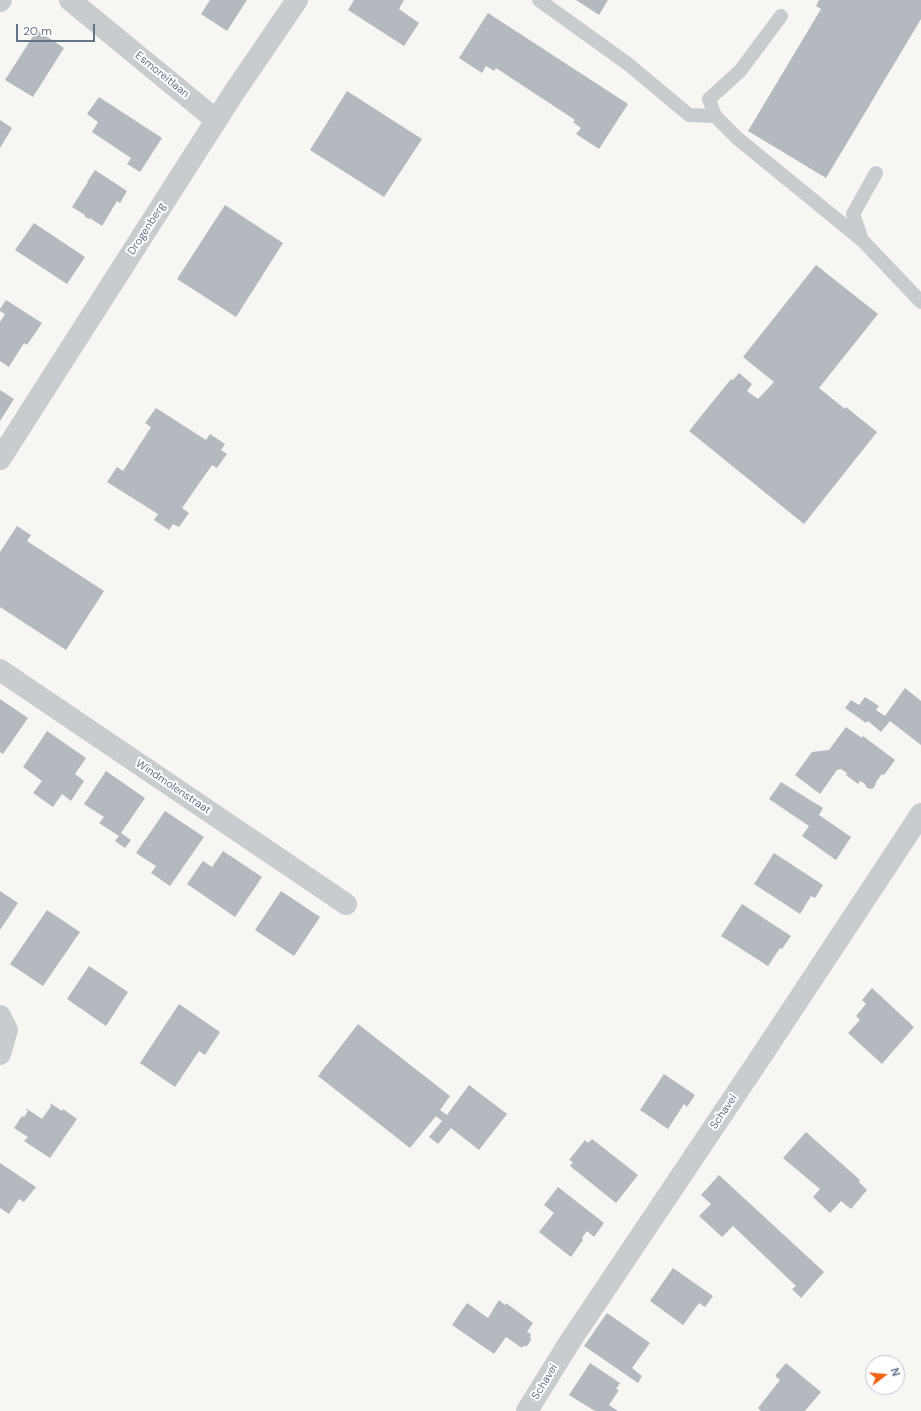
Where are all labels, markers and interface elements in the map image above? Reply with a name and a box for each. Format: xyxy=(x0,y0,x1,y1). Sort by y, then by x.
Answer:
scale bar xyxy=(18,16,97,42)
text: 20 m xyxy=(23,23,52,39)
street label: Esmoreitlaan xyxy=(132,49,192,101)
street label: Drogenberg xyxy=(125,200,169,258)
street label: Windmolenstraat xyxy=(133,757,213,817)
street label: Schavei xyxy=(708,1092,740,1132)
north arrow xyxy=(865,1355,905,1395)
street label: Schavei xyxy=(529,1362,561,1402)
text: N xyxy=(888,1366,903,1378)

